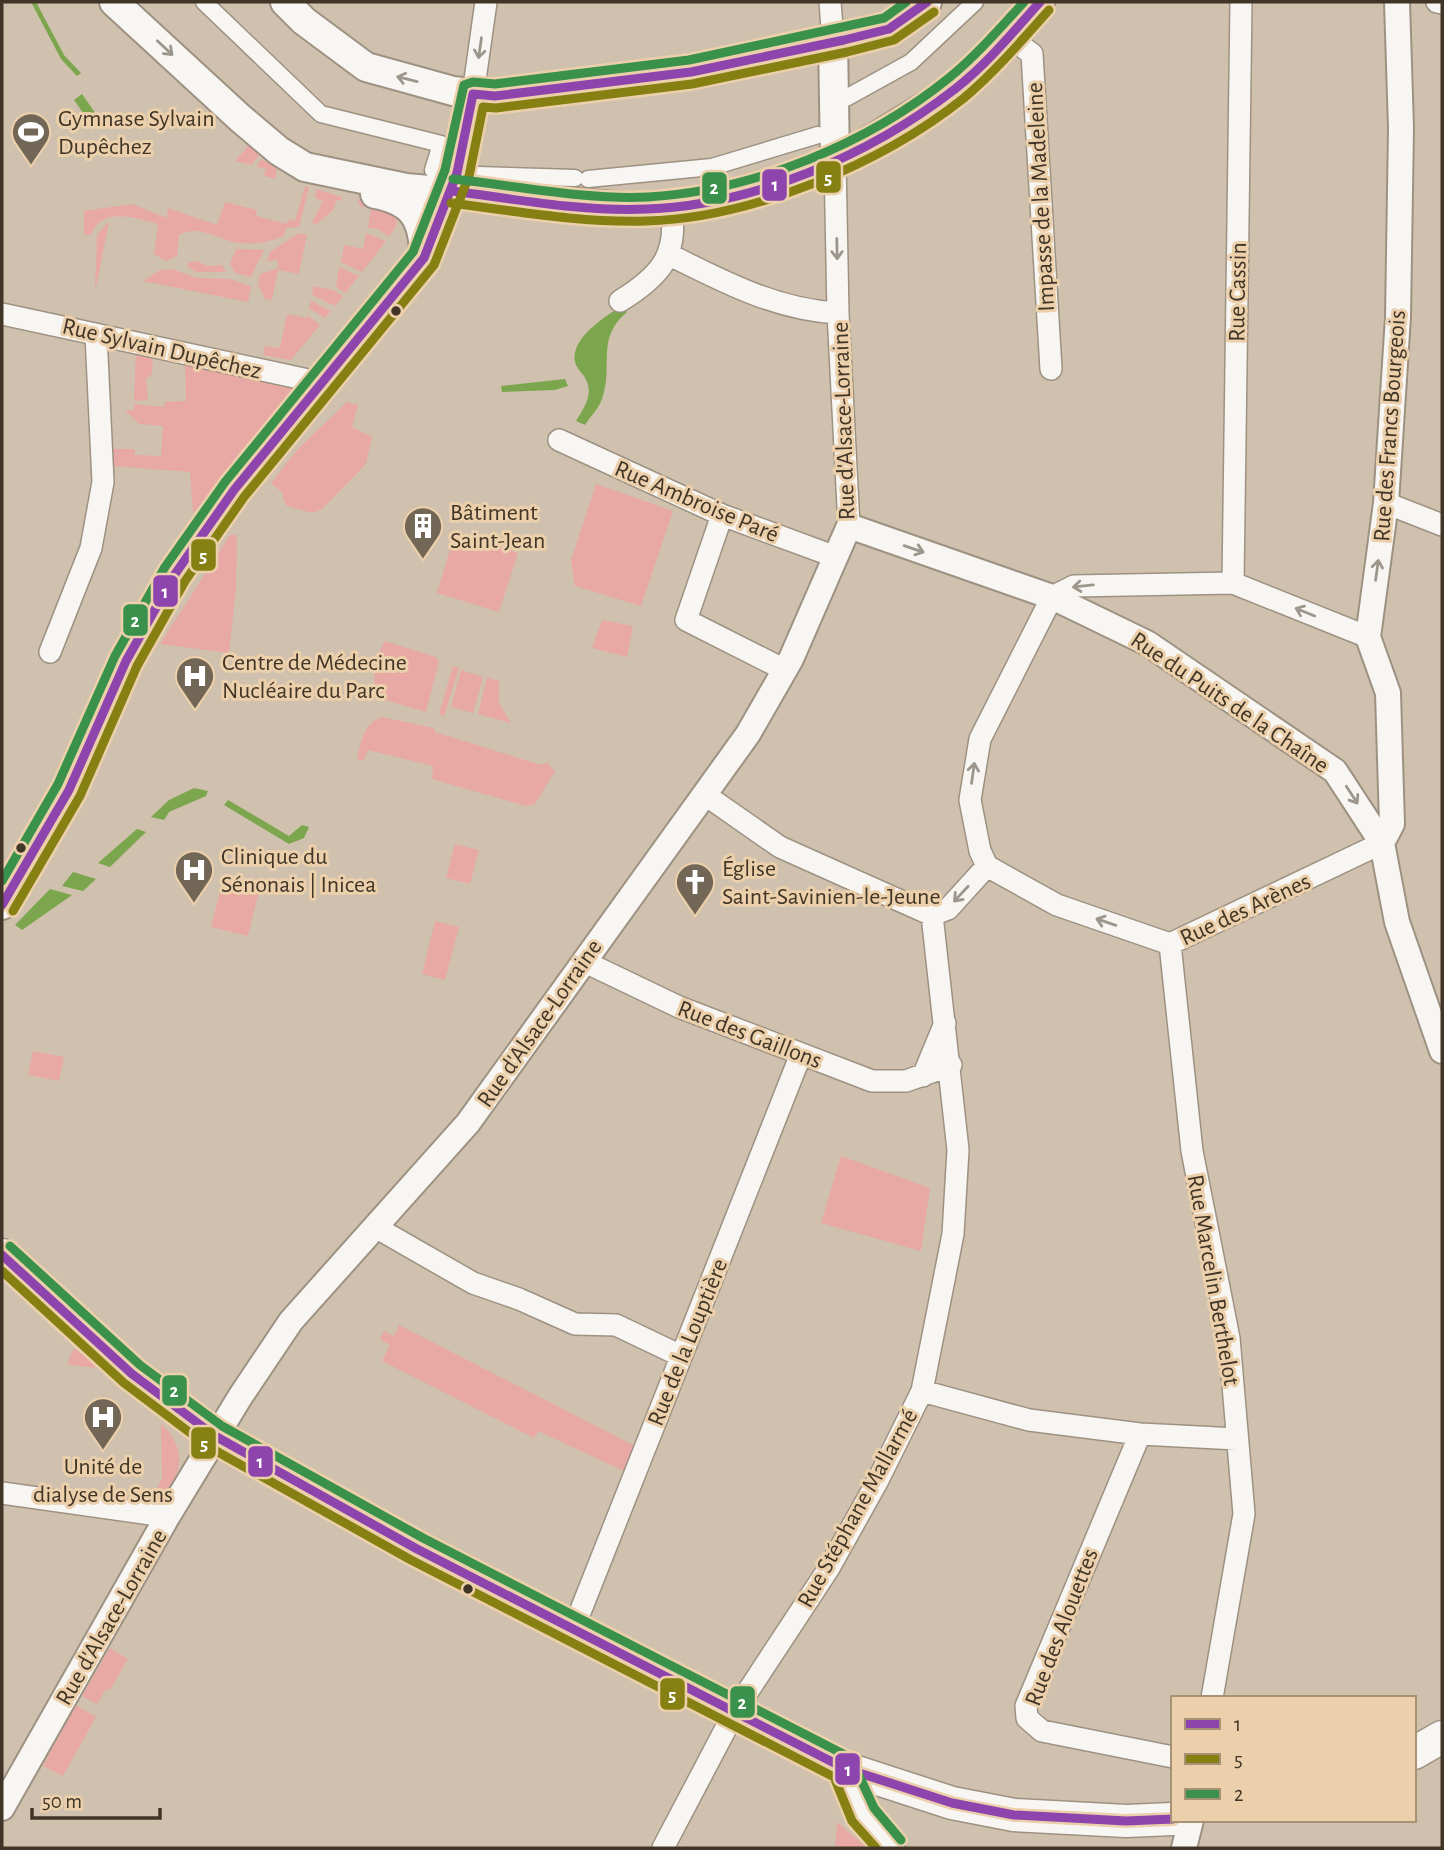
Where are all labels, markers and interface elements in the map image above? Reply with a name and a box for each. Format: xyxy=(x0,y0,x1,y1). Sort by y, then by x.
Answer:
one-way arrow xyxy=(473,36,486,59)
one-way arrow xyxy=(156,40,174,56)
one-way arrow xyxy=(396,72,418,85)
street label: Impasse de la Madeleine xyxy=(1023,82,1059,312)
place label: Gymnase Sylvain Dupêchez xyxy=(58,107,215,159)
sports icon: Gymnase Sylvain Dupêchez xyxy=(10,111,52,166)
line badge: 5 xyxy=(815,160,842,194)
line badge: 1 xyxy=(761,168,788,202)
text: 5 xyxy=(824,169,832,188)
line badge: 2 xyxy=(701,171,728,205)
text: 1 xyxy=(772,176,778,195)
text: 2 xyxy=(710,179,719,198)
one-way arrow xyxy=(830,237,843,260)
street label: Rue Cassin xyxy=(1225,242,1251,342)
unlabelled marker xyxy=(389,304,403,318)
street label: Rue des Francs Bourgeois xyxy=(1370,309,1410,543)
street label: Rue Sylvain Dupêchez xyxy=(60,314,264,384)
street label: Rue d'Alsace-Lorraine xyxy=(829,321,859,521)
street label: Rue Ambroise Paré xyxy=(611,457,782,547)
place label: Bâtiment Saint-Jean xyxy=(450,501,545,553)
building icon: Bâtiment Saint-Jean xyxy=(402,505,444,560)
line badge: 5 xyxy=(190,538,217,572)
one-way arrow xyxy=(902,544,924,556)
text: 5 xyxy=(199,547,207,566)
one-way arrow xyxy=(1371,559,1384,582)
line badge: 1 xyxy=(152,574,179,608)
one-way arrow xyxy=(1072,580,1095,593)
text: 1 xyxy=(162,583,168,602)
line badge: 2 xyxy=(122,603,149,637)
one-way arrow xyxy=(1294,604,1316,617)
text: 2 xyxy=(131,612,140,631)
street label: Rue du Puits de la Chaîne xyxy=(1126,628,1333,778)
place label: Centre de Médecine Nucléaire du Parc xyxy=(222,651,407,703)
hospital icon: Centre de Médecine Nucléaire du Parc xyxy=(174,655,216,710)
one-way arrow xyxy=(966,762,979,785)
one-way arrow xyxy=(1345,785,1359,804)
unlabelled marker xyxy=(14,841,28,855)
place label: Clinique du Sénonais | Inicea xyxy=(221,845,376,898)
hospital icon: Clinique du Sénonais | Inicea xyxy=(173,849,215,904)
place label: Église Saint-Savinien-le-Jeune xyxy=(722,855,941,909)
church icon: Église Saint-Savinien-le-Jeune xyxy=(674,861,716,916)
street label: Rue des Arènes xyxy=(1176,869,1314,951)
one-way arrow xyxy=(953,885,969,903)
one-way arrow xyxy=(1095,915,1117,927)
street label: Rue d'Alsace-Lorraine xyxy=(473,935,607,1112)
street label: Rue des Gaillons xyxy=(674,996,825,1073)
street label: Rue Marcelin Berthelot xyxy=(1183,1173,1243,1388)
street label: Rue de la Louptière xyxy=(644,1255,732,1429)
line badge: 2 xyxy=(161,1374,188,1407)
text: 2 xyxy=(170,1382,179,1401)
hospital icon: Unité de dialyse de Sens xyxy=(82,1396,124,1451)
street label: Rue Stéphane Mallarmé xyxy=(793,1405,922,1612)
line badge: 5 xyxy=(190,1426,217,1460)
text: 5 xyxy=(200,1435,208,1454)
line badge: 1 xyxy=(247,1445,274,1478)
text: 1 xyxy=(257,1453,263,1472)
place label: Unité de dialyse de Sens xyxy=(33,1455,173,1507)
street label: Rue d'Alsace-Lorraine xyxy=(52,1526,172,1709)
street label: Rue des Alouettes xyxy=(1021,1545,1103,1709)
unlabelled marker xyxy=(461,1582,475,1596)
line badge: 5 xyxy=(659,1677,686,1711)
line badge: 2 xyxy=(729,1685,756,1719)
text: 5 xyxy=(668,1686,676,1705)
text: 2 xyxy=(738,1694,747,1713)
legend xyxy=(1171,1696,1416,1822)
text: 1 xyxy=(1234,1714,1241,1735)
text: 5 xyxy=(1234,1749,1243,1770)
line badge: 1 xyxy=(834,1752,861,1786)
text: 1 xyxy=(845,1761,851,1780)
scale bar xyxy=(32,1776,159,1820)
text: 2 xyxy=(1234,1784,1244,1805)
text: 50 m xyxy=(42,1791,82,1812)

